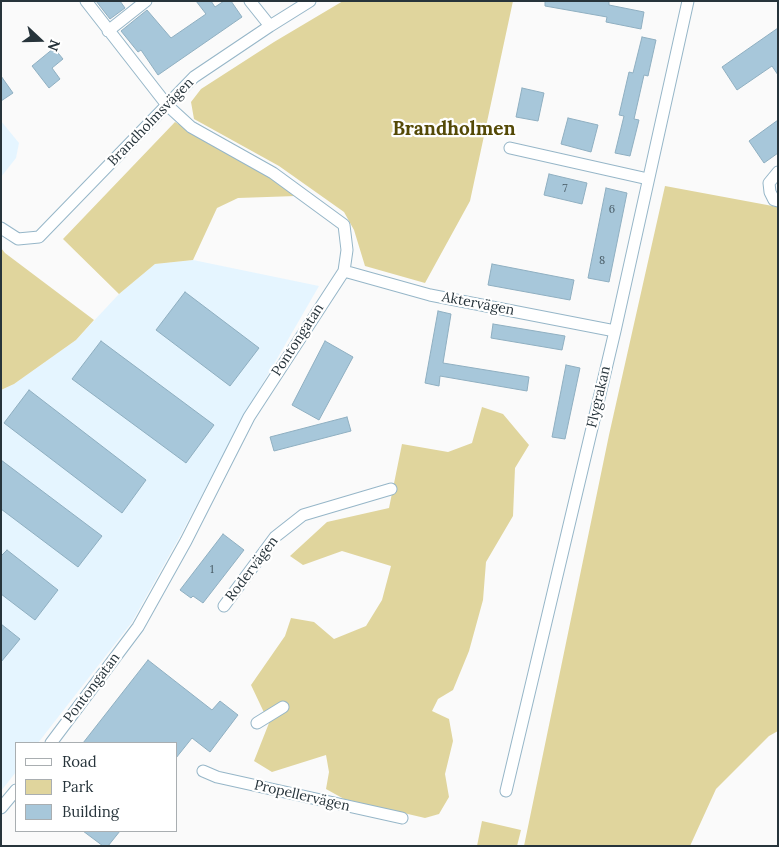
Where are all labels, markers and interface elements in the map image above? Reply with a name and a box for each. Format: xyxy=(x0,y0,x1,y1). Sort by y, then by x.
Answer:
north arrow xyxy=(15,15,65,65)
text: N xyxy=(44,37,64,54)
street label: Brandholmsvägen xyxy=(105,74,197,170)
district label: Brandholmen xyxy=(392,119,516,141)
house number: 7 xyxy=(562,182,568,196)
house number: 6 xyxy=(609,203,615,217)
house number: 8 xyxy=(599,254,605,268)
street label: Aktervägen xyxy=(440,289,516,319)
street label: Pontongatan xyxy=(268,301,328,379)
street label: Flygrakan xyxy=(584,365,614,429)
street label: Rodervägen xyxy=(222,533,282,605)
house number: 1 xyxy=(210,563,214,577)
street label: Pontongatan xyxy=(60,650,124,726)
legend xyxy=(15,742,178,832)
text: Road xyxy=(62,752,97,771)
text: Park xyxy=(62,777,93,796)
street label: Propellervägen xyxy=(252,777,352,815)
text: Building xyxy=(62,802,119,821)

